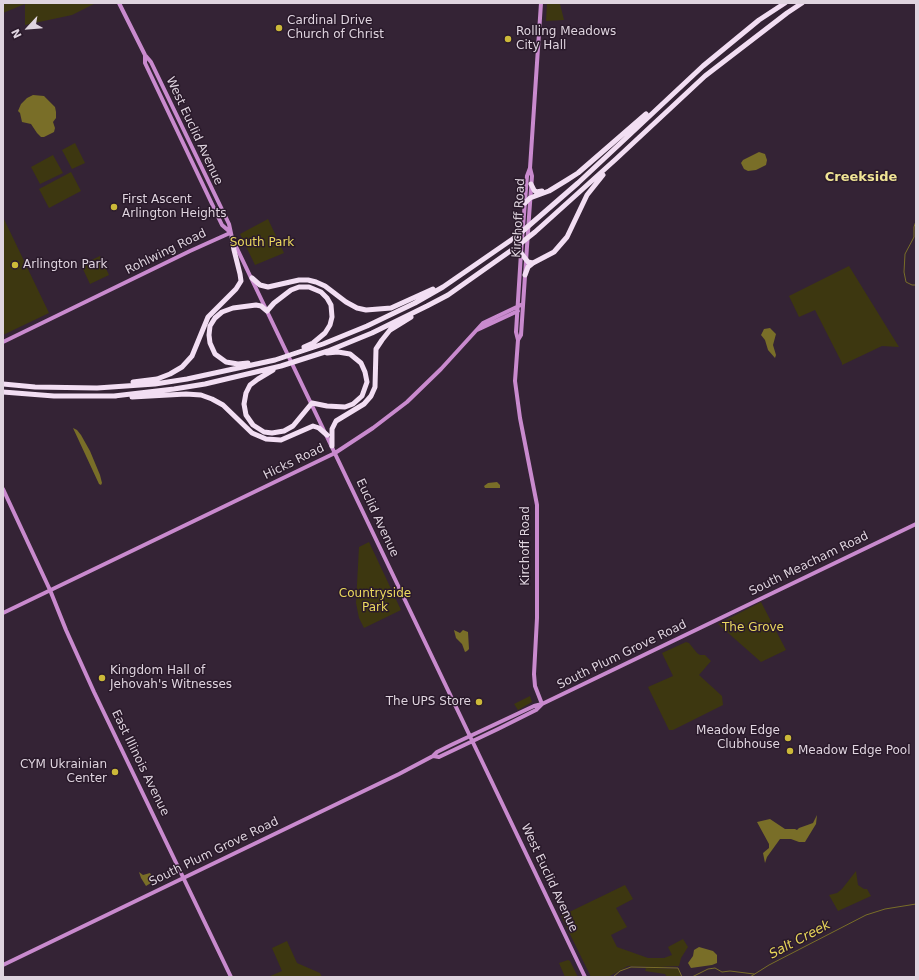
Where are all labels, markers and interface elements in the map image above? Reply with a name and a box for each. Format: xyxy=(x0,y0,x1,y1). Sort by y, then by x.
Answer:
north arrow xyxy=(8,8,48,48)
place label: Cardinal Drive Church of Christ xyxy=(287,14,384,42)
marker: Cardinal Drive Church of Christ xyxy=(274,23,284,33)
place label: Rolling Meadows City Hall xyxy=(516,25,616,53)
text: N xyxy=(9,26,25,40)
marker: Rolling Meadows City Hall xyxy=(503,34,513,44)
street label: West Euclid Avenue xyxy=(163,75,225,187)
district label: Creekside xyxy=(825,170,897,186)
street label: Kirchoff Road xyxy=(510,178,528,258)
place label: First Ascent Arlington Heights xyxy=(122,193,226,221)
marker: First Ascent Arlington Heights xyxy=(109,202,119,212)
street label: Rohlwing Road xyxy=(123,226,209,278)
park label: South Park xyxy=(230,236,294,250)
place label: Arlington Park xyxy=(23,258,107,272)
marker: Arlington Park xyxy=(10,260,20,270)
street label: Hicks Road xyxy=(261,441,327,483)
street label: Euclid Avenue xyxy=(353,477,401,559)
street label: Kirchoff Road xyxy=(519,506,533,586)
street label: South Meacham Road xyxy=(747,529,871,599)
park label: Countryside Park xyxy=(339,587,411,615)
street label: South Plum Grove Road xyxy=(555,617,689,693)
park label: The Grove xyxy=(722,621,784,635)
place label: Kingdom Hall of Jehovah's Witnesses xyxy=(110,664,232,692)
marker: Kingdom Hall of Jehovah's Witnesses xyxy=(97,673,107,683)
place label: The UPS Store xyxy=(386,695,471,709)
marker: The UPS Store xyxy=(474,697,484,707)
street label: East Illinois Avenue xyxy=(108,708,172,818)
place label: Meadow Edge Clubhouse xyxy=(696,724,780,752)
marker: Meadow Edge Clubhouse xyxy=(783,733,793,743)
place label: Meadow Edge Pool xyxy=(798,744,911,758)
marker: Meadow Edge Pool xyxy=(785,746,795,756)
place label: CYM Ukrainian Center xyxy=(20,758,107,786)
marker: CYM Ukrainian Center xyxy=(110,767,120,777)
street label: South Plum Grove Road xyxy=(147,814,281,890)
street label: West Euclid Avenue xyxy=(518,822,580,934)
water label: Salt Creek xyxy=(767,917,833,963)

